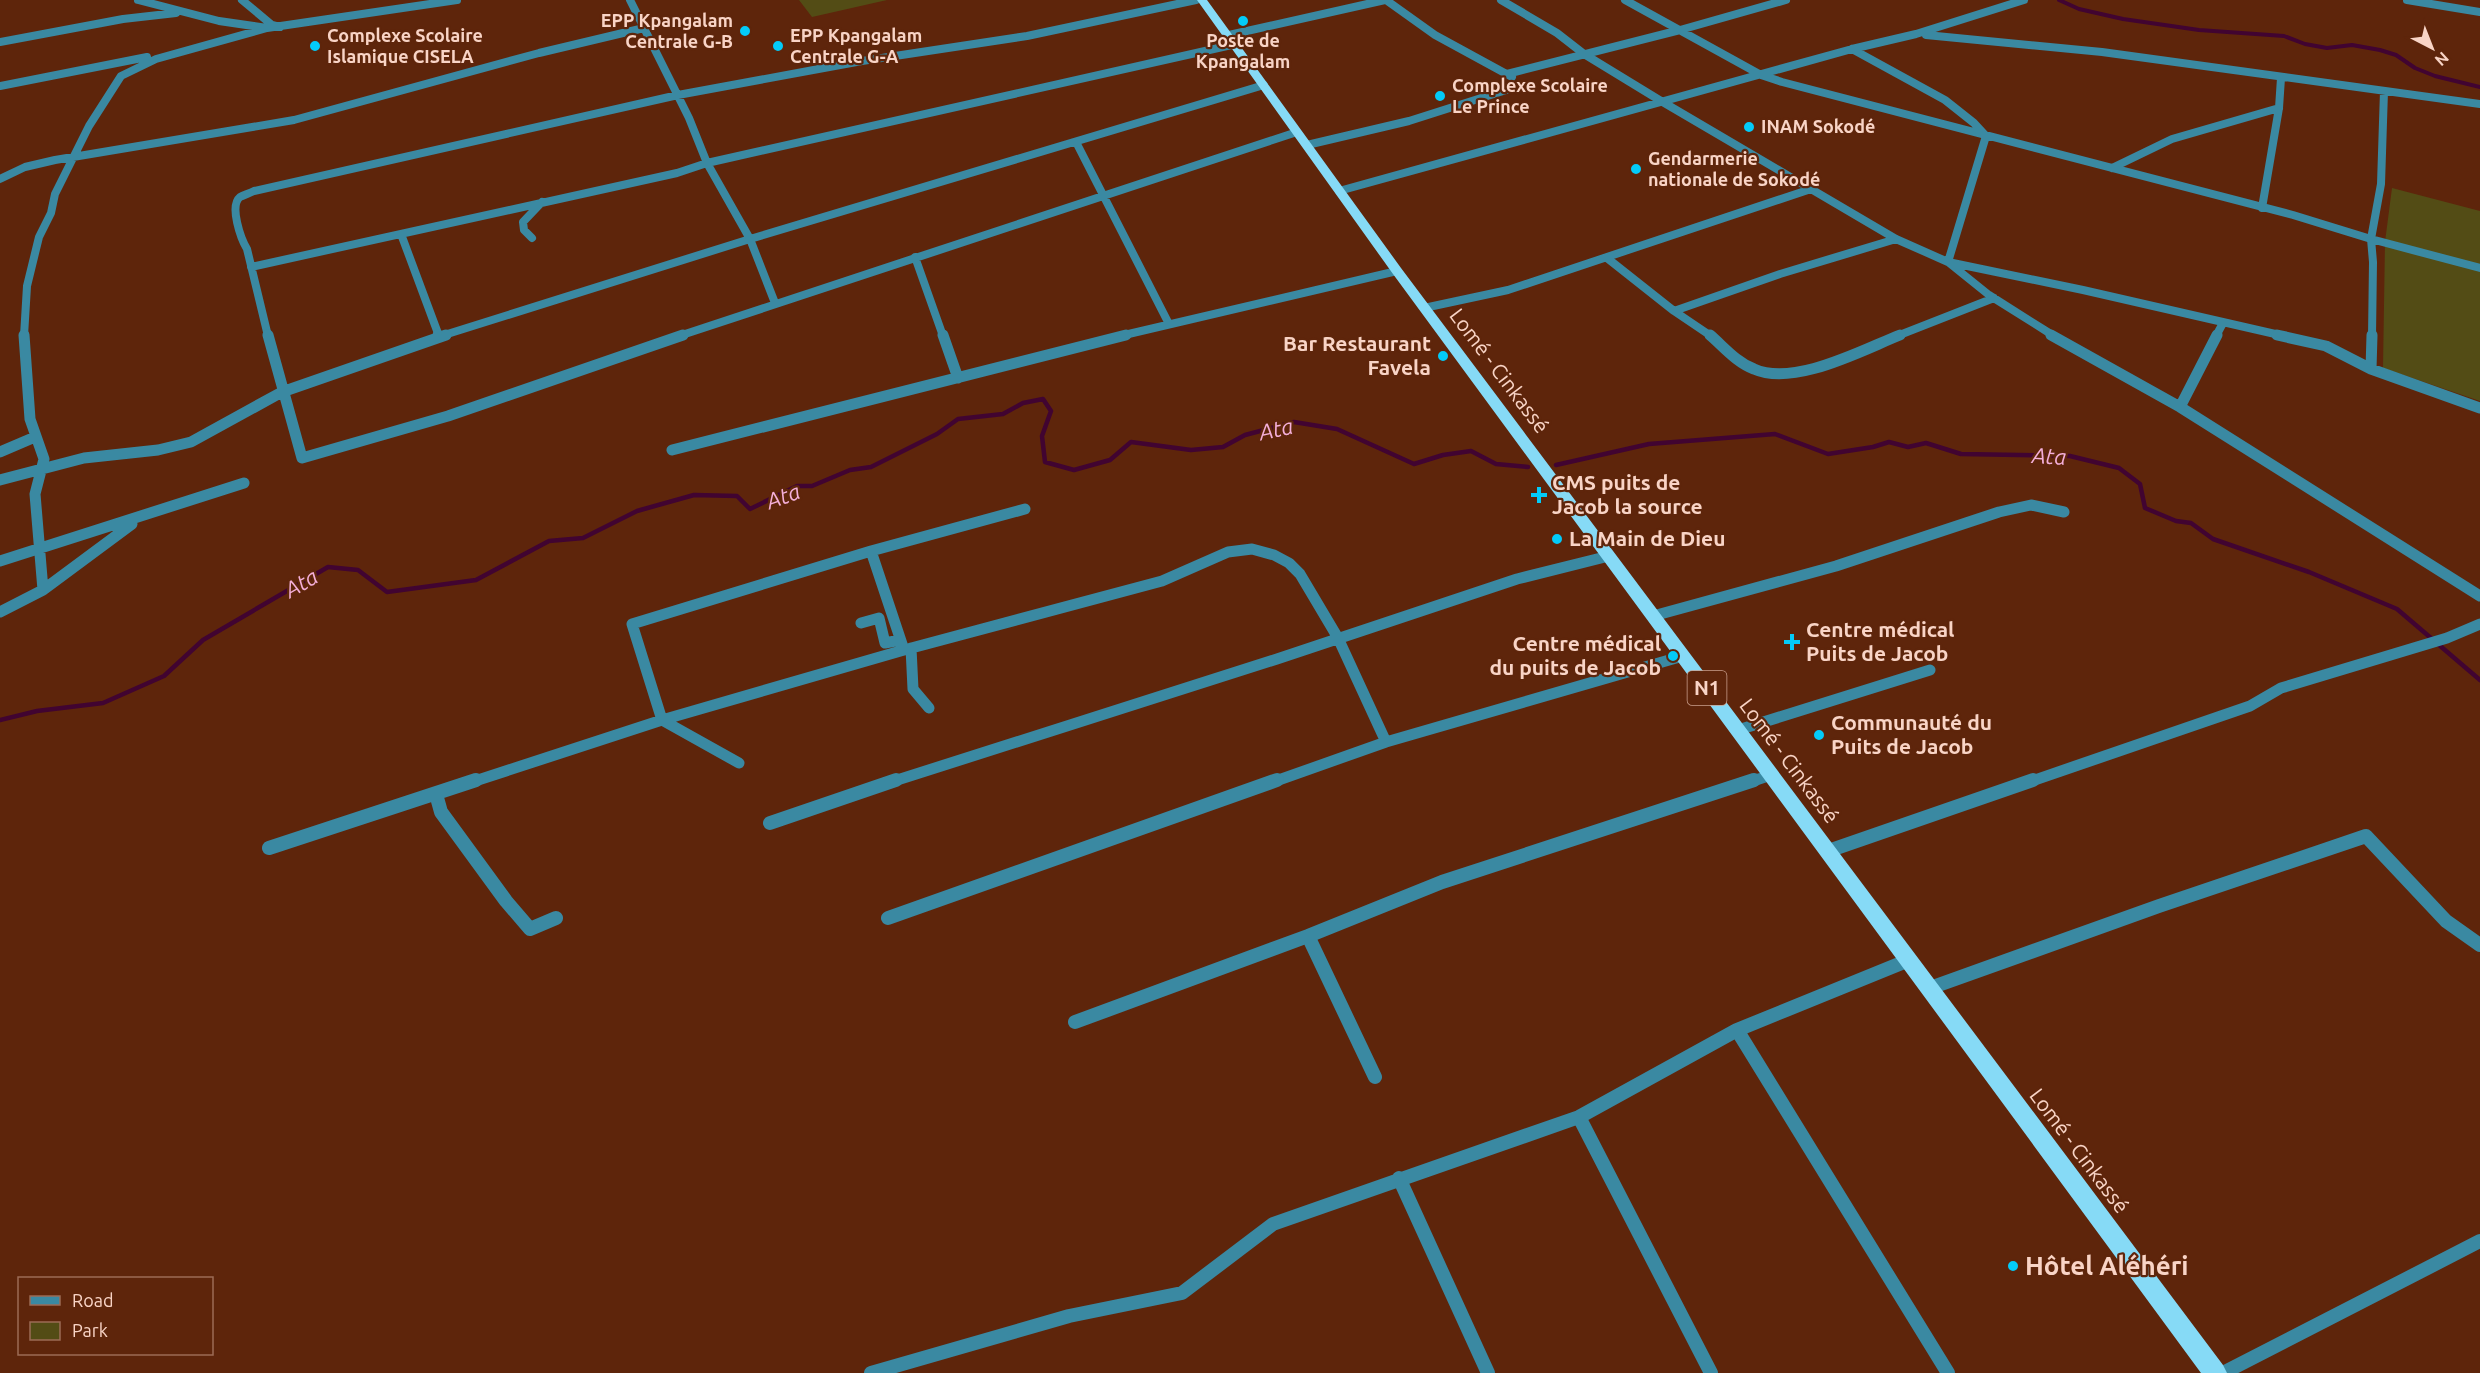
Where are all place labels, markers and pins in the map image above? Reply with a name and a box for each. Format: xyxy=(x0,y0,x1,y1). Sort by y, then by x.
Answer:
place label: EPP Kpangalam Centrale G-B xyxy=(601,10,733,51)
marker: Poste de Kpangalam xyxy=(1236,14,1250,28)
marker: EPP Kpangalam Centrale G-B xyxy=(738,24,752,38)
place label: Complexe Scolaire Islamique CISELA xyxy=(327,25,483,66)
place label: EPP Kpangalam Centrale G-A xyxy=(790,25,922,66)
place label: Poste de Kpangalam xyxy=(1196,30,1290,71)
marker: Complexe Scolaire Islamique CISELA xyxy=(308,39,322,53)
marker: EPP Kpangalam Centrale G-A xyxy=(771,39,785,53)
place label: Complexe Scolaire Le Prince xyxy=(1452,75,1608,116)
marker: Complexe Scolaire Le Prince xyxy=(1433,89,1447,103)
place label: INAM Sokodé xyxy=(1761,116,1875,136)
marker: INAM Sokodé xyxy=(1742,120,1756,134)
place label: Gendarmerie nationale de Sokodé xyxy=(1648,148,1820,189)
marker: Gendarmerie nationale de Sokodé xyxy=(1629,162,1643,176)
place label: Bar Restaurant Favela xyxy=(1283,331,1431,379)
marker: Bar Restaurant Favela xyxy=(1436,349,1450,363)
place label: CMS puits de Jacob la source xyxy=(1552,470,1703,518)
marker: CMS puits de Jacob la source xyxy=(1530,486,1548,504)
place label: La Main de Dieu xyxy=(1569,526,1726,550)
marker: La Main de Dieu xyxy=(1550,532,1564,546)
place label: Centre médical Puits de Jacob xyxy=(1806,617,1954,665)
place label: Centre médical du puits de Jacob xyxy=(1489,631,1661,679)
marker: Centre médical Puits de Jacob xyxy=(1783,633,1801,651)
marker: Centre médical du puits de Jacob xyxy=(1666,649,1680,663)
place label: Communauté du Puits de Jacob xyxy=(1831,710,1992,758)
marker: Communauté du Puits de Jacob xyxy=(1812,728,1826,742)
place label: Hôtel Aléhéri xyxy=(2025,1251,2189,1280)
marker: Hôtel Aléhéri xyxy=(2006,1259,2020,1273)

